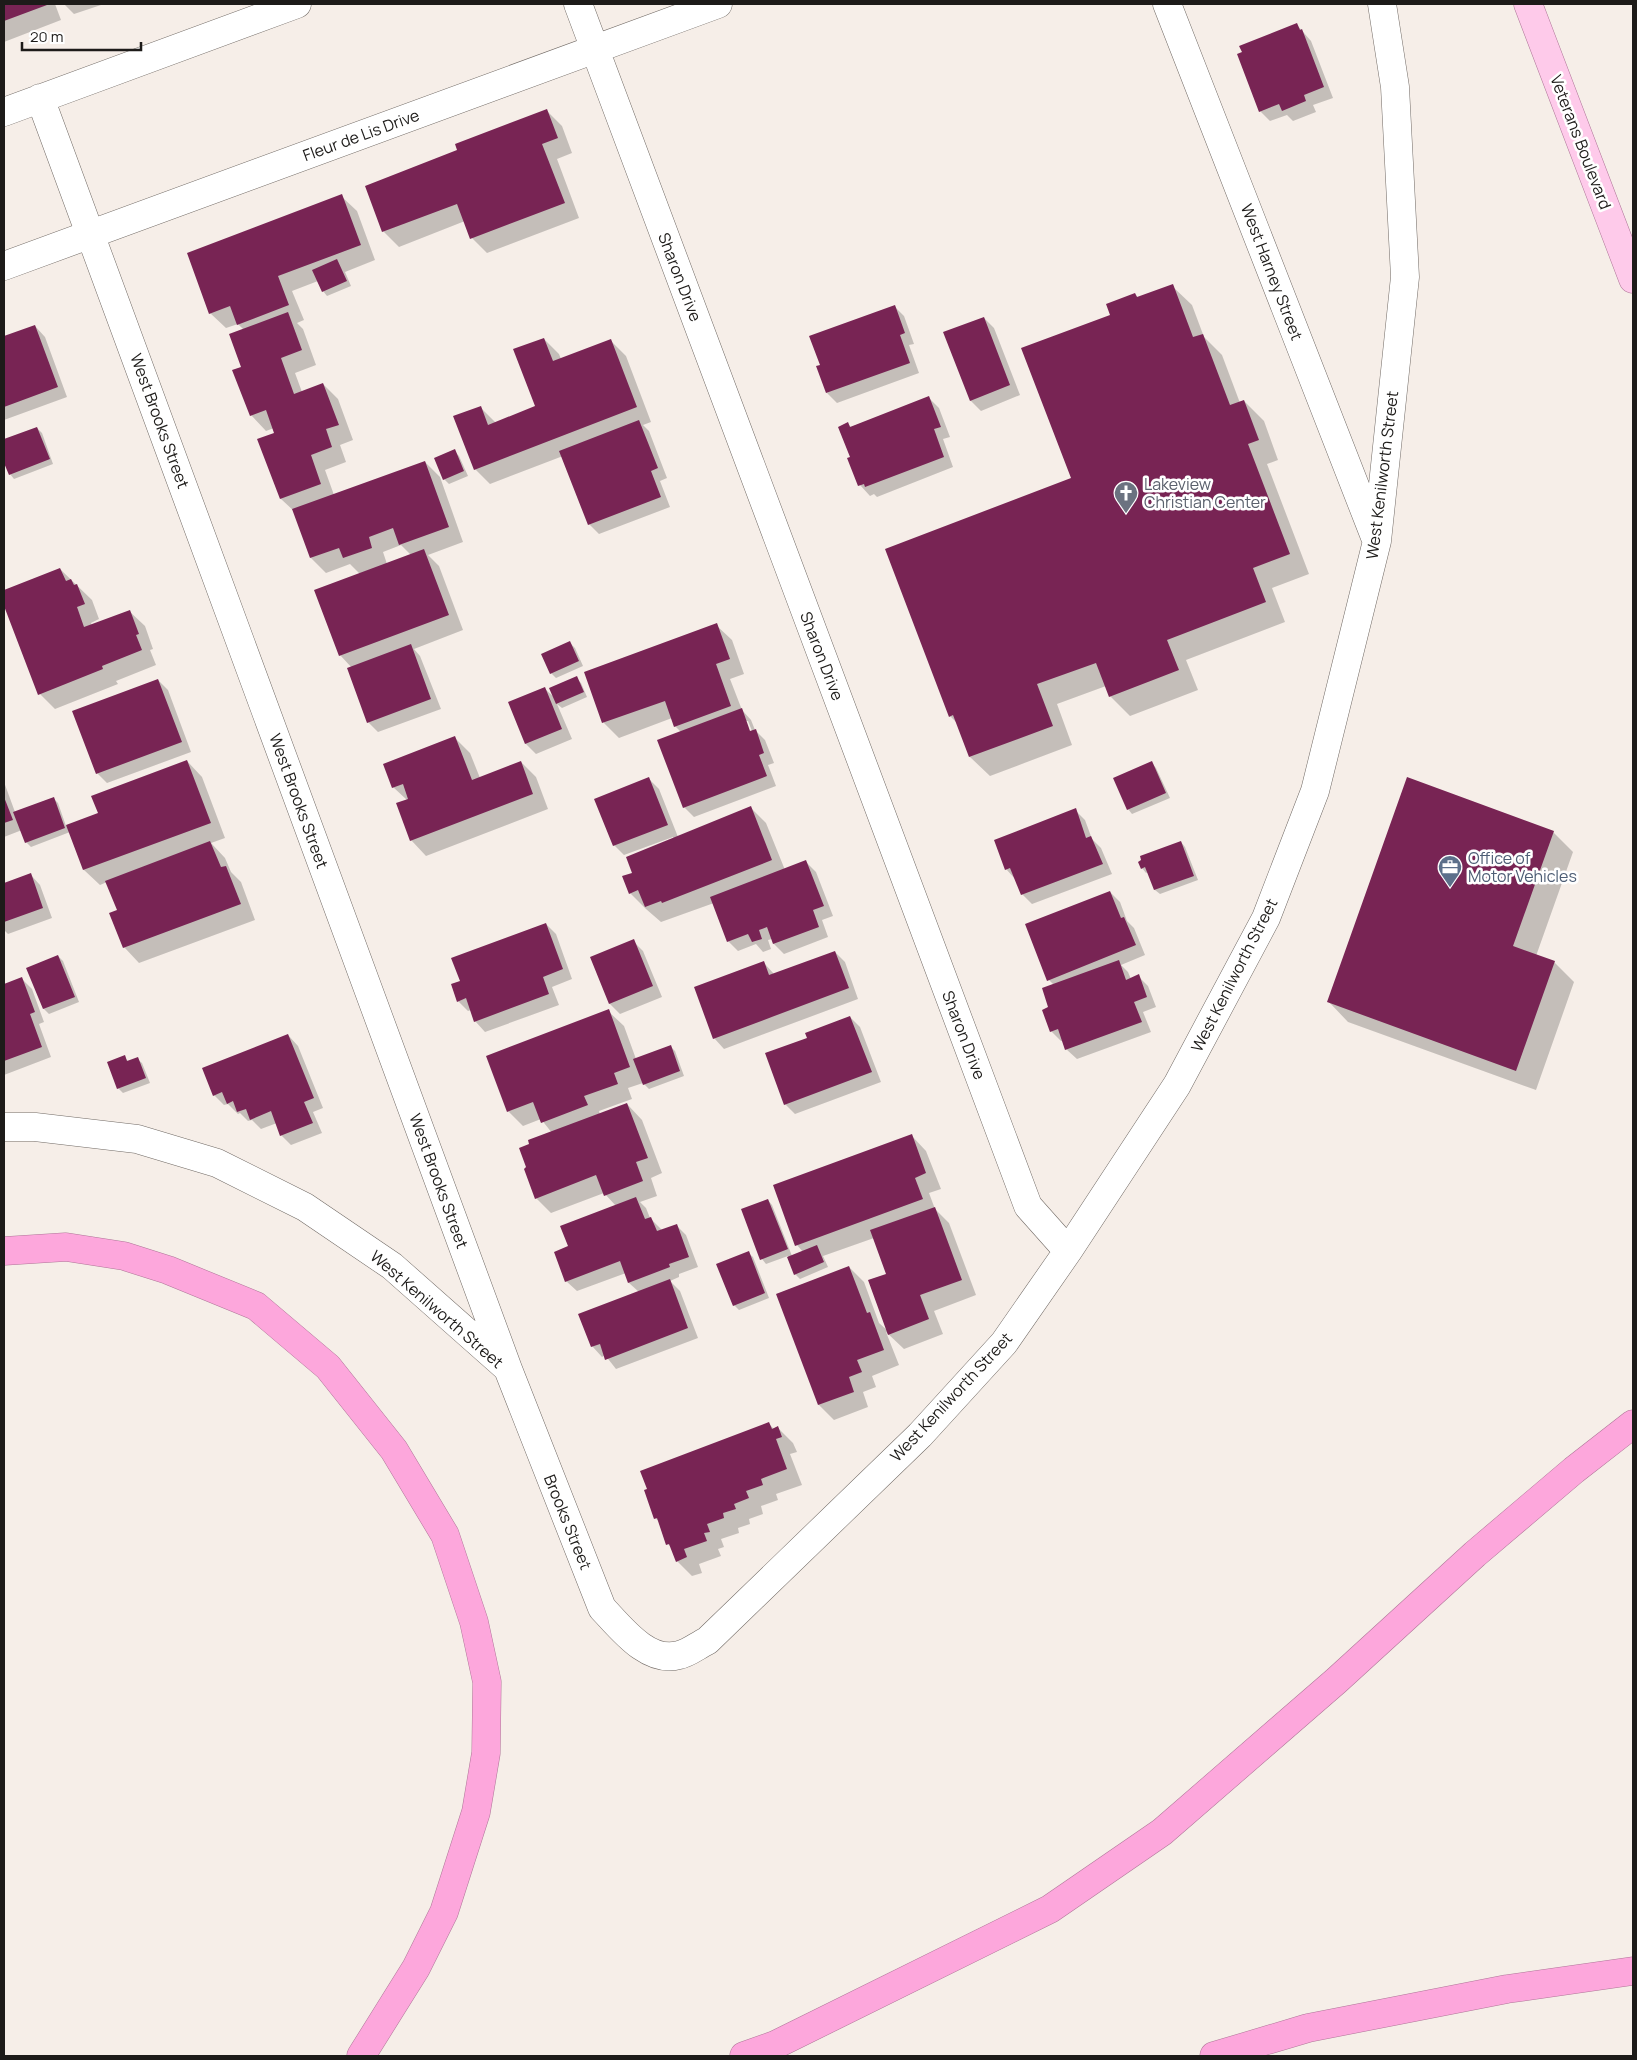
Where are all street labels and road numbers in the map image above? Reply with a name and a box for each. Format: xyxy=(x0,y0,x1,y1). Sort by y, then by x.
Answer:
street label: Veterans Boulevard xyxy=(1545,72,1617,212)
street label: Fleur de Lis Drive xyxy=(300,104,422,166)
street label: West Harney Street xyxy=(1236,201,1308,343)
street label: Sharon Drive xyxy=(653,229,707,325)
street label: West Brooks Street xyxy=(125,350,195,492)
street label: West Kenilworth Street xyxy=(1361,389,1403,561)
street label: Sharon Drive xyxy=(795,608,849,704)
street label: West Brooks Street xyxy=(264,730,334,872)
street label: West Kenilworth Street xyxy=(1186,894,1282,1056)
street label: Sharon Drive xyxy=(937,987,991,1083)
street label: West Brooks Street xyxy=(404,1110,474,1252)
street label: West Kenilworth Street xyxy=(366,1245,508,1373)
street label: West Kenilworth Street xyxy=(885,1327,1017,1467)
street label: Brooks Street xyxy=(539,1471,597,1573)

